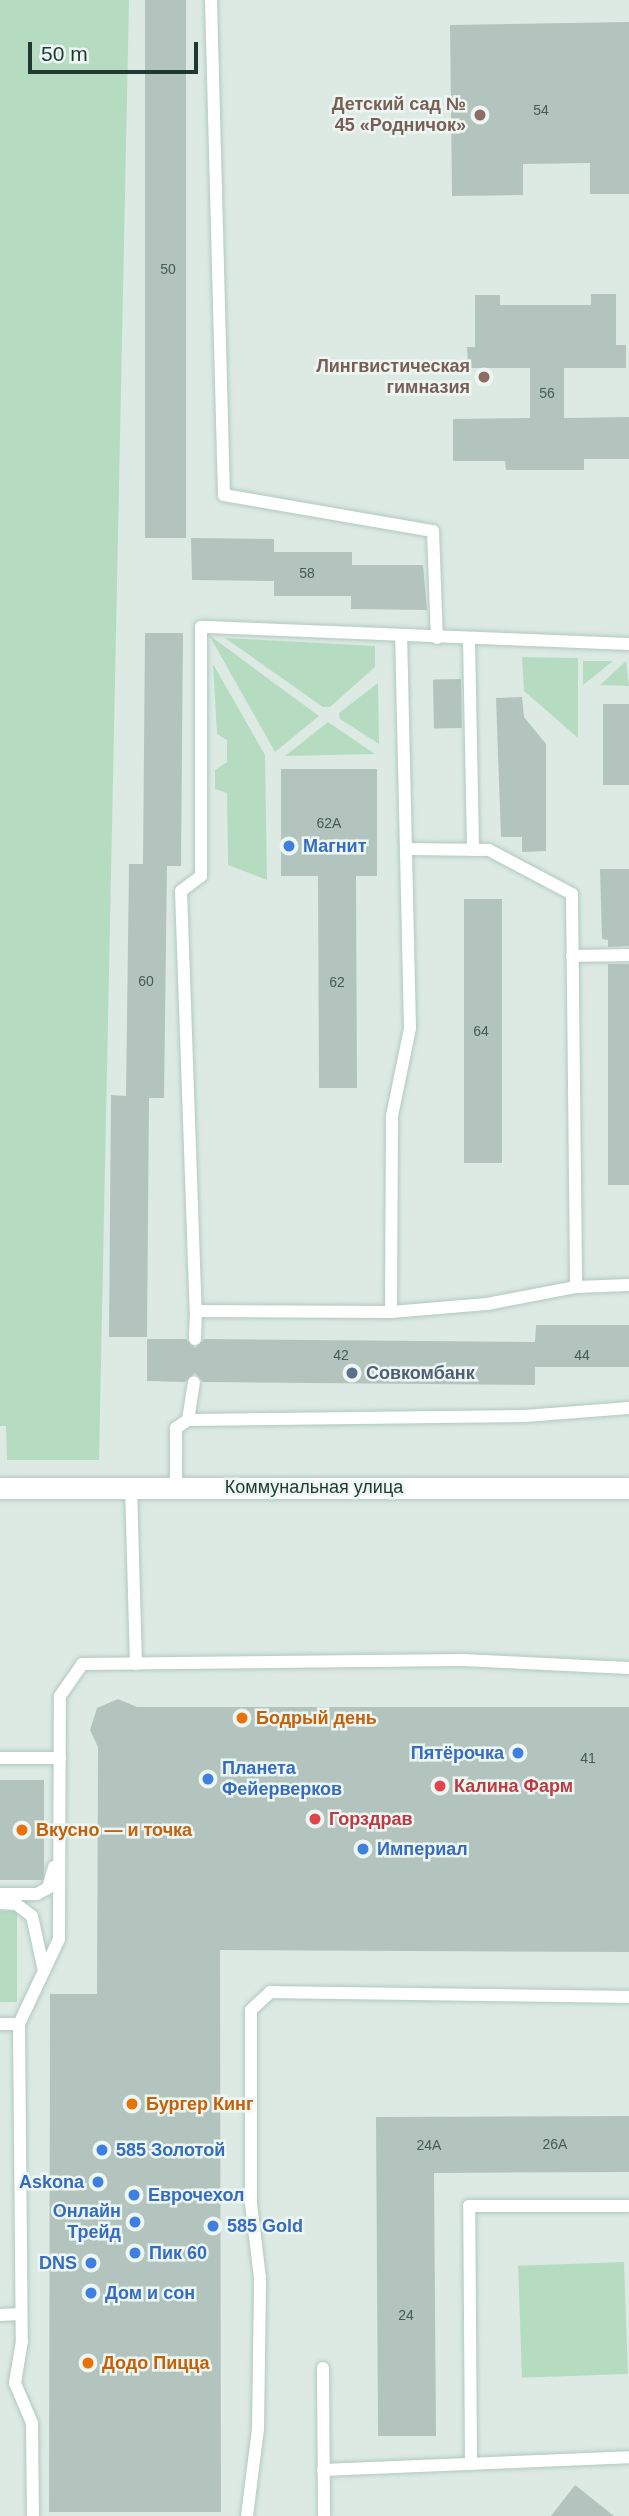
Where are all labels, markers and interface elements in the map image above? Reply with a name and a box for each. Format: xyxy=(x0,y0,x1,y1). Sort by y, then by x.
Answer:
scale bar xyxy=(32,28,201,72)
text: 50 m xyxy=(41,42,88,65)
place label: Детский сад № 45 «Родничок» xyxy=(332,94,466,136)
house number: 54 xyxy=(533,102,549,118)
marker: Детский сад № 45 «Родничок» xyxy=(472,107,488,123)
house number: 50 xyxy=(160,261,176,277)
place label: Лингвистическая гимназия xyxy=(316,356,470,398)
marker: Лингвистическая гимназия xyxy=(476,369,492,385)
house number: 56 xyxy=(539,385,555,401)
house number: 58 xyxy=(299,565,315,581)
house number: 62А xyxy=(317,815,341,831)
place label: Магнит xyxy=(303,835,366,857)
marker: Магнит xyxy=(281,838,297,854)
house number: 60 xyxy=(138,973,154,989)
house number: 62 xyxy=(329,974,345,990)
house number: 64 xyxy=(473,1023,489,1039)
house number: 42 xyxy=(333,1347,349,1363)
house number: 44 xyxy=(574,1347,590,1363)
place label: Совкомбанк xyxy=(366,1362,475,1384)
marker: Совкомбанк xyxy=(344,1365,360,1381)
street label: Коммунальная улица xyxy=(225,1476,403,1498)
place label: Бодрый день xyxy=(256,1707,377,1729)
marker: Бодрый день xyxy=(234,1710,250,1726)
place label: Пятёрочка xyxy=(411,1742,504,1764)
marker: Пятёрочка xyxy=(510,1745,526,1761)
house number: 41 xyxy=(580,1750,596,1766)
place label: Планета Фейерверков xyxy=(222,1758,342,1800)
marker: Планета Фейерверков xyxy=(200,1771,216,1787)
place label: Калина Фарм xyxy=(454,1775,573,1797)
marker: Калина Фарм xyxy=(432,1778,448,1794)
place label: Горздрав xyxy=(329,1808,413,1830)
marker: Горздрав xyxy=(307,1811,323,1827)
place label: Вкусно — и точка xyxy=(36,1819,192,1841)
marker: Вкусно — и точка xyxy=(14,1822,30,1838)
place label: Империал xyxy=(377,1838,468,1860)
marker: Империал xyxy=(355,1841,371,1857)
place label: Бургер Кинг xyxy=(146,2093,253,2115)
marker: Бургер Кинг xyxy=(124,2096,140,2112)
house number: 26А xyxy=(543,2136,567,2152)
house number: 24А xyxy=(417,2137,441,2153)
place label: 585 Золотой xyxy=(116,2139,225,2161)
marker: 585 Золотой xyxy=(94,2142,110,2158)
place label: Askona xyxy=(19,2171,84,2193)
marker: Askona xyxy=(90,2174,106,2190)
place label: Еврочехол xyxy=(148,2184,244,2206)
marker: Еврочехол xyxy=(126,2187,142,2203)
place label: Онлайн Трейд xyxy=(53,2201,121,2244)
marker: Онлайн Трейд xyxy=(127,2214,143,2230)
place label: 585 Gold xyxy=(227,2215,303,2237)
marker: 585 Gold xyxy=(205,2218,221,2234)
place label: Пик 60 xyxy=(149,2242,207,2264)
marker: Пик 60 xyxy=(127,2245,143,2261)
place label: DNS xyxy=(39,2252,77,2274)
marker: DNS xyxy=(83,2255,99,2271)
place label: Дом и сон xyxy=(105,2282,195,2304)
marker: Дом и сон xyxy=(83,2285,99,2301)
house number: 24 xyxy=(398,2307,414,2323)
place label: Додо Пицца xyxy=(102,2352,210,2374)
marker: Додо Пицца xyxy=(80,2355,96,2371)

